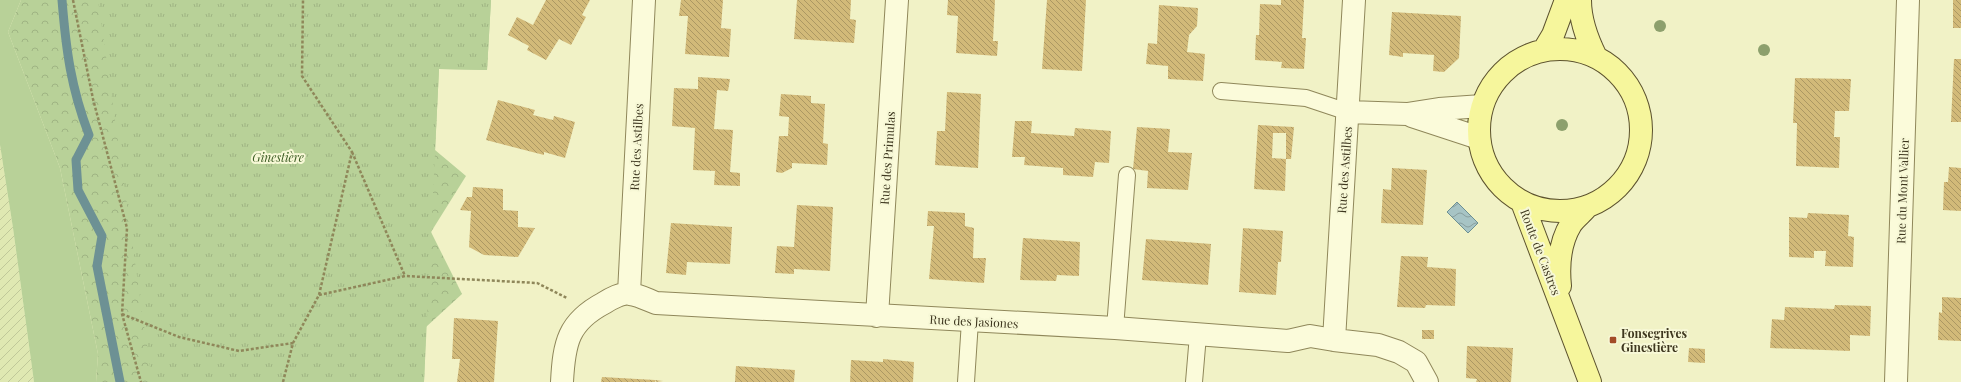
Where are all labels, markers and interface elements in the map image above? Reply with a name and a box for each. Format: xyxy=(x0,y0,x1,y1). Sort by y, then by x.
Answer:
street label: Rue des Astilbes xyxy=(626,103,646,191)
street label: Rue des Primulas xyxy=(876,111,898,205)
street label: Rue des Astilbes xyxy=(1333,126,1355,214)
street label: Rue du Mont Vallier xyxy=(1892,137,1912,244)
park label: Ginestière xyxy=(252,149,304,165)
street label: Route de Castres xyxy=(1517,207,1565,297)
street label: Rue des Jasiones xyxy=(929,311,1019,331)
place label: Fonsegrives Ginestière xyxy=(1621,325,1687,355)
marker: Fonsegrives Ginestière xyxy=(1608,335,1618,345)

